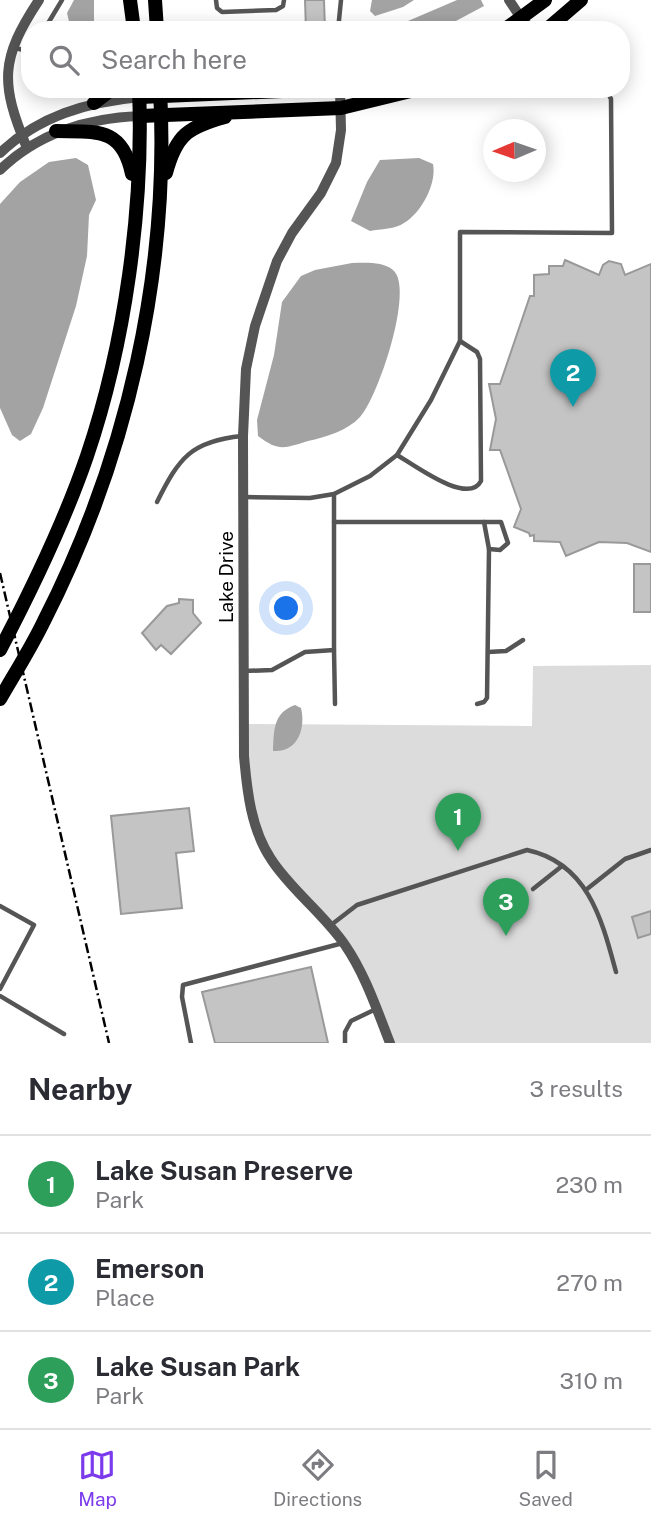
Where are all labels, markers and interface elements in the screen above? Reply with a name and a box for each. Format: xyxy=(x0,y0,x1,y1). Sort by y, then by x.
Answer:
search box xyxy=(21,21,630,98)
icon: search xyxy=(45,41,83,79)
text: Search here xyxy=(101,44,247,75)
north arrow xyxy=(483,119,546,182)
pin: 2 xyxy=(550,349,596,407)
street label: Lake Drive xyxy=(215,531,237,623)
your location xyxy=(269,591,303,625)
pin: 1 xyxy=(435,793,481,851)
pin: 3 xyxy=(483,878,529,936)
text: Nearby xyxy=(28,1071,132,1107)
text: 3 results xyxy=(529,1075,623,1102)
text: Lake Susan Preserve xyxy=(95,1155,353,1186)
text: 1 xyxy=(46,1171,56,1198)
text: 230 m xyxy=(555,1171,623,1198)
text: Park xyxy=(95,1186,144,1213)
text: Emerson xyxy=(95,1253,204,1284)
text: 2 xyxy=(44,1269,58,1296)
text: 270 m xyxy=(556,1269,623,1296)
text: Place xyxy=(95,1284,155,1311)
text: Lake Susan Park xyxy=(95,1351,300,1382)
text: 3 xyxy=(43,1367,59,1394)
text: 310 m xyxy=(560,1367,623,1394)
text: Park xyxy=(95,1382,144,1409)
tab: Map xyxy=(78,1446,117,1510)
tab: Directions xyxy=(273,1446,362,1510)
tab: Saved xyxy=(519,1446,573,1510)

